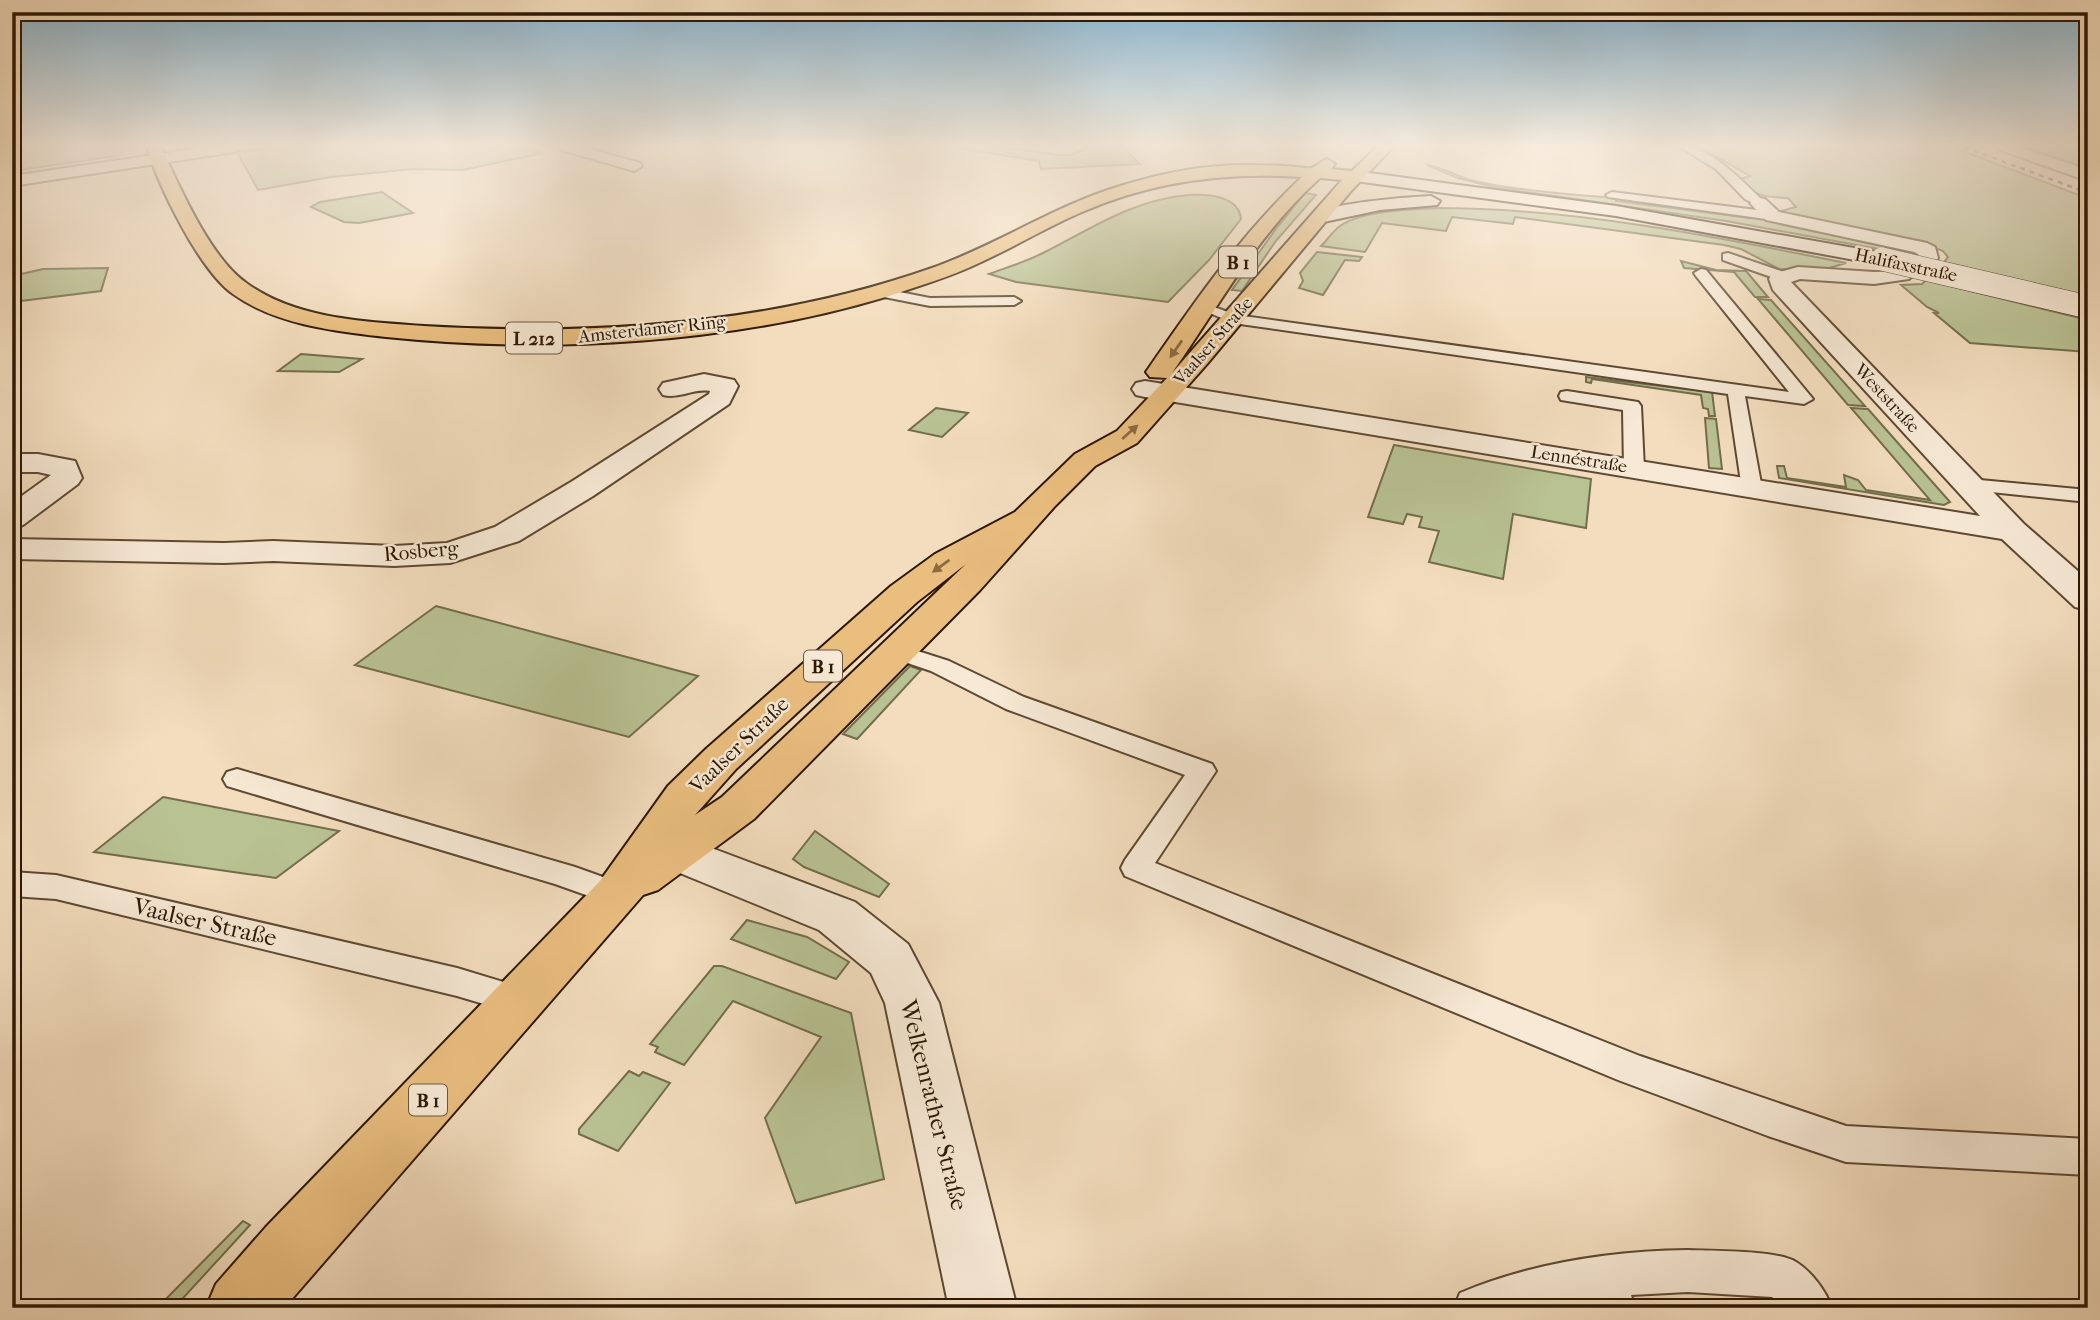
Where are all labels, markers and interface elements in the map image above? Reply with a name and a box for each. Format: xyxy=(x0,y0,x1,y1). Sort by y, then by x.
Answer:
street label: Halifaxstraße xyxy=(1853,244,1959,287)
road number: B 1 xyxy=(1219,246,1257,278)
street label: Vaalser Straße xyxy=(1169,293,1257,390)
street label: Amsterdamer Ring xyxy=(576,311,727,348)
road number: L 212 xyxy=(506,322,562,354)
one-way arrow xyxy=(1169,340,1183,358)
street label: Weststraße xyxy=(1849,359,1924,437)
one-way arrow xyxy=(1121,424,1139,440)
street label: Lennéstraße xyxy=(1529,442,1629,477)
street label: Rosberg xyxy=(383,536,460,566)
one-way arrow xyxy=(932,559,950,573)
road number: B 1 xyxy=(804,650,842,681)
street label: Vaalser Straße xyxy=(684,692,793,799)
street label: Vaalser Straße xyxy=(130,892,280,952)
street label: Welkenrather Straße xyxy=(894,996,974,1213)
road number: B 1 xyxy=(409,1084,447,1116)

